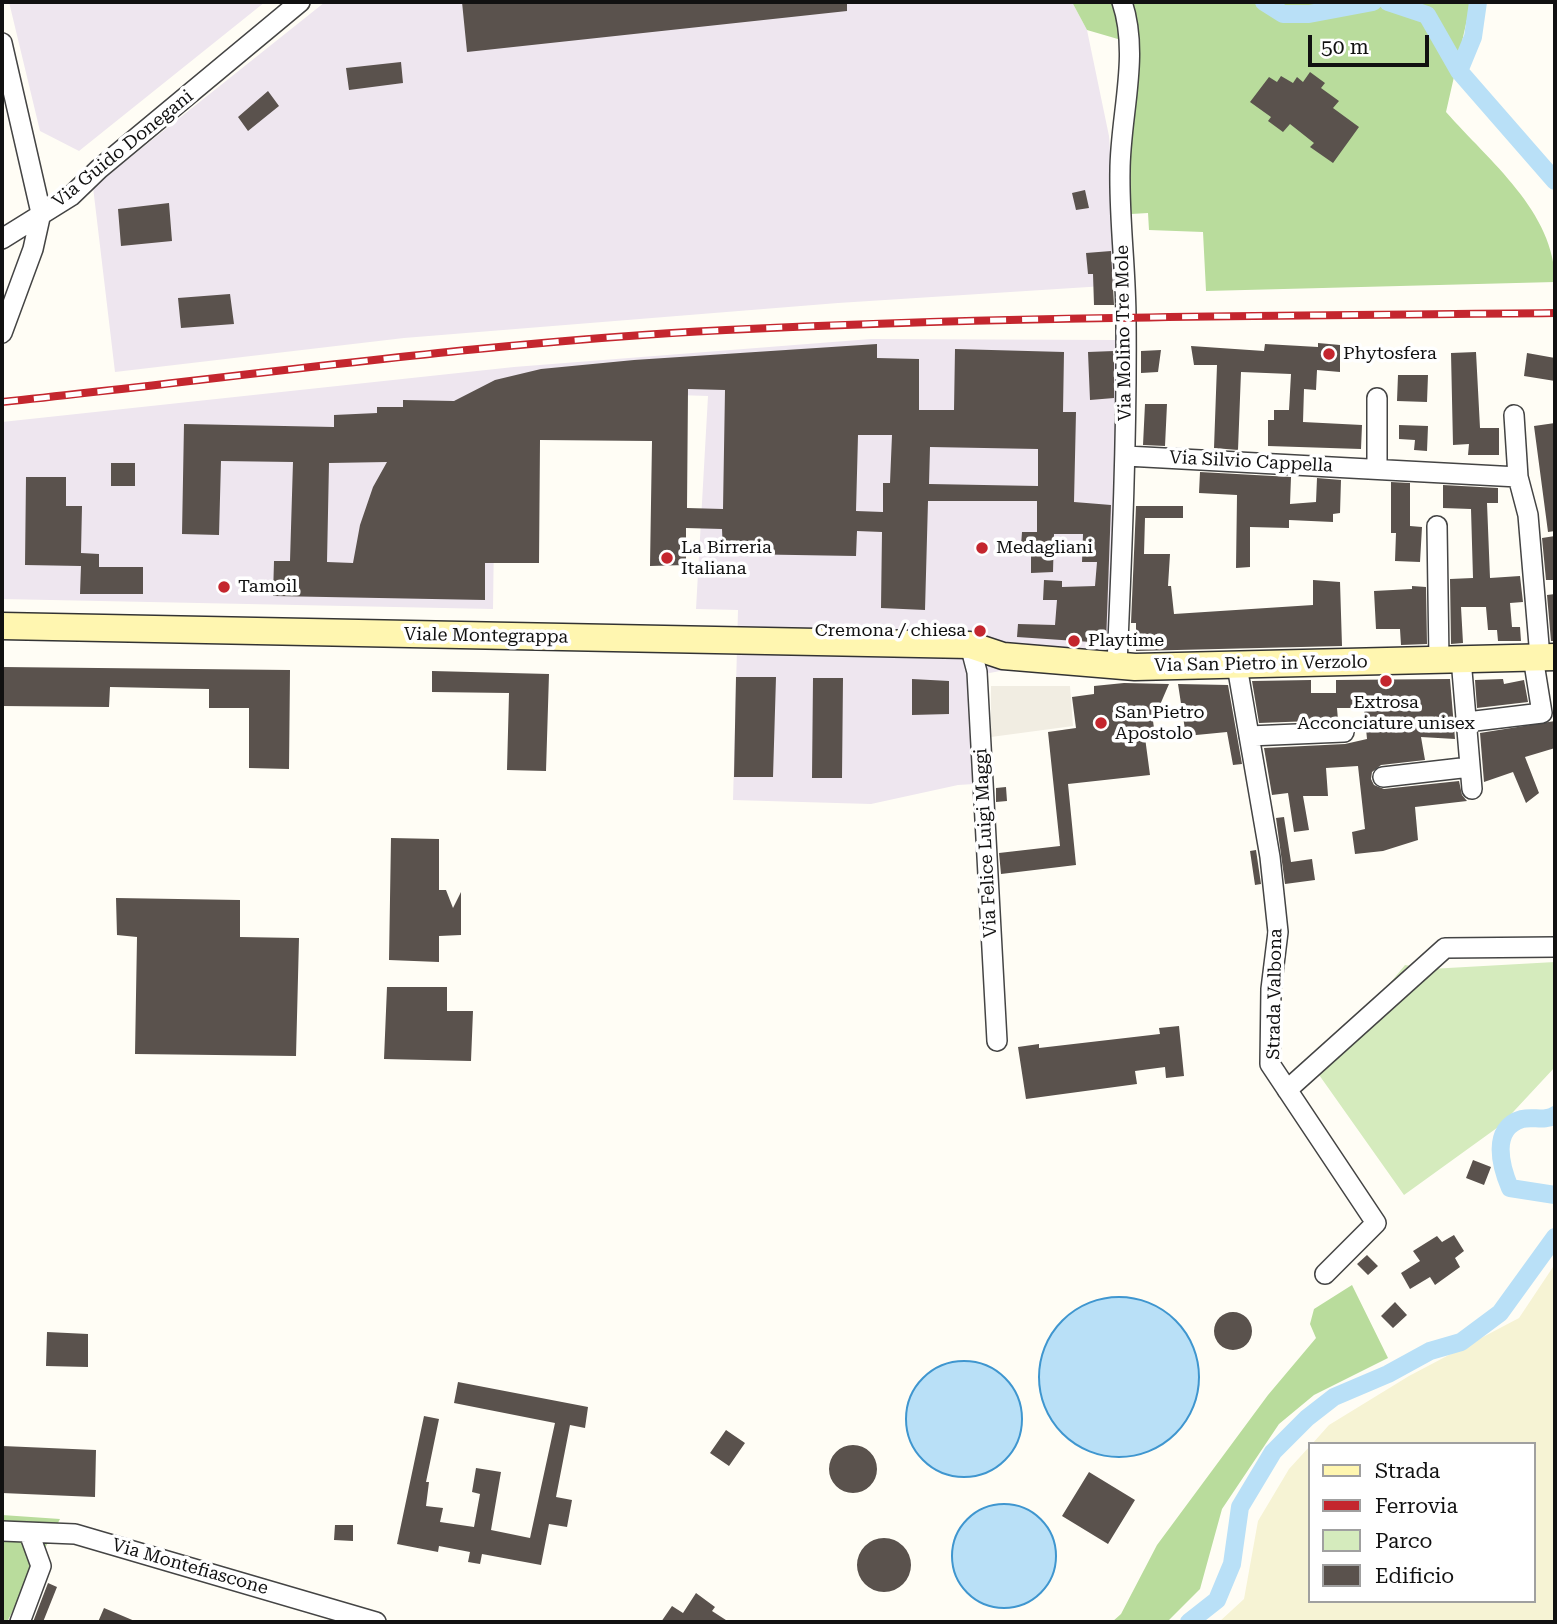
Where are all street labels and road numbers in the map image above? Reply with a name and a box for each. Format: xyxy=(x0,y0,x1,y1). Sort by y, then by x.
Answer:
street label: Via Guido Donegani xyxy=(48,86,198,212)
street label: Via Molino Tre Mole xyxy=(1112,245,1136,421)
street label: Via Silvio Cappella xyxy=(1169,447,1333,477)
street label: Viale Montegrappa xyxy=(404,624,568,648)
street label: Via San Pietro in Verzolo xyxy=(1154,651,1368,677)
street label: Via Felice Luigi Maggi xyxy=(970,748,1002,938)
street label: Strada Valbona xyxy=(1263,928,1287,1060)
street label: Via Montefiascone xyxy=(109,1534,271,1600)

